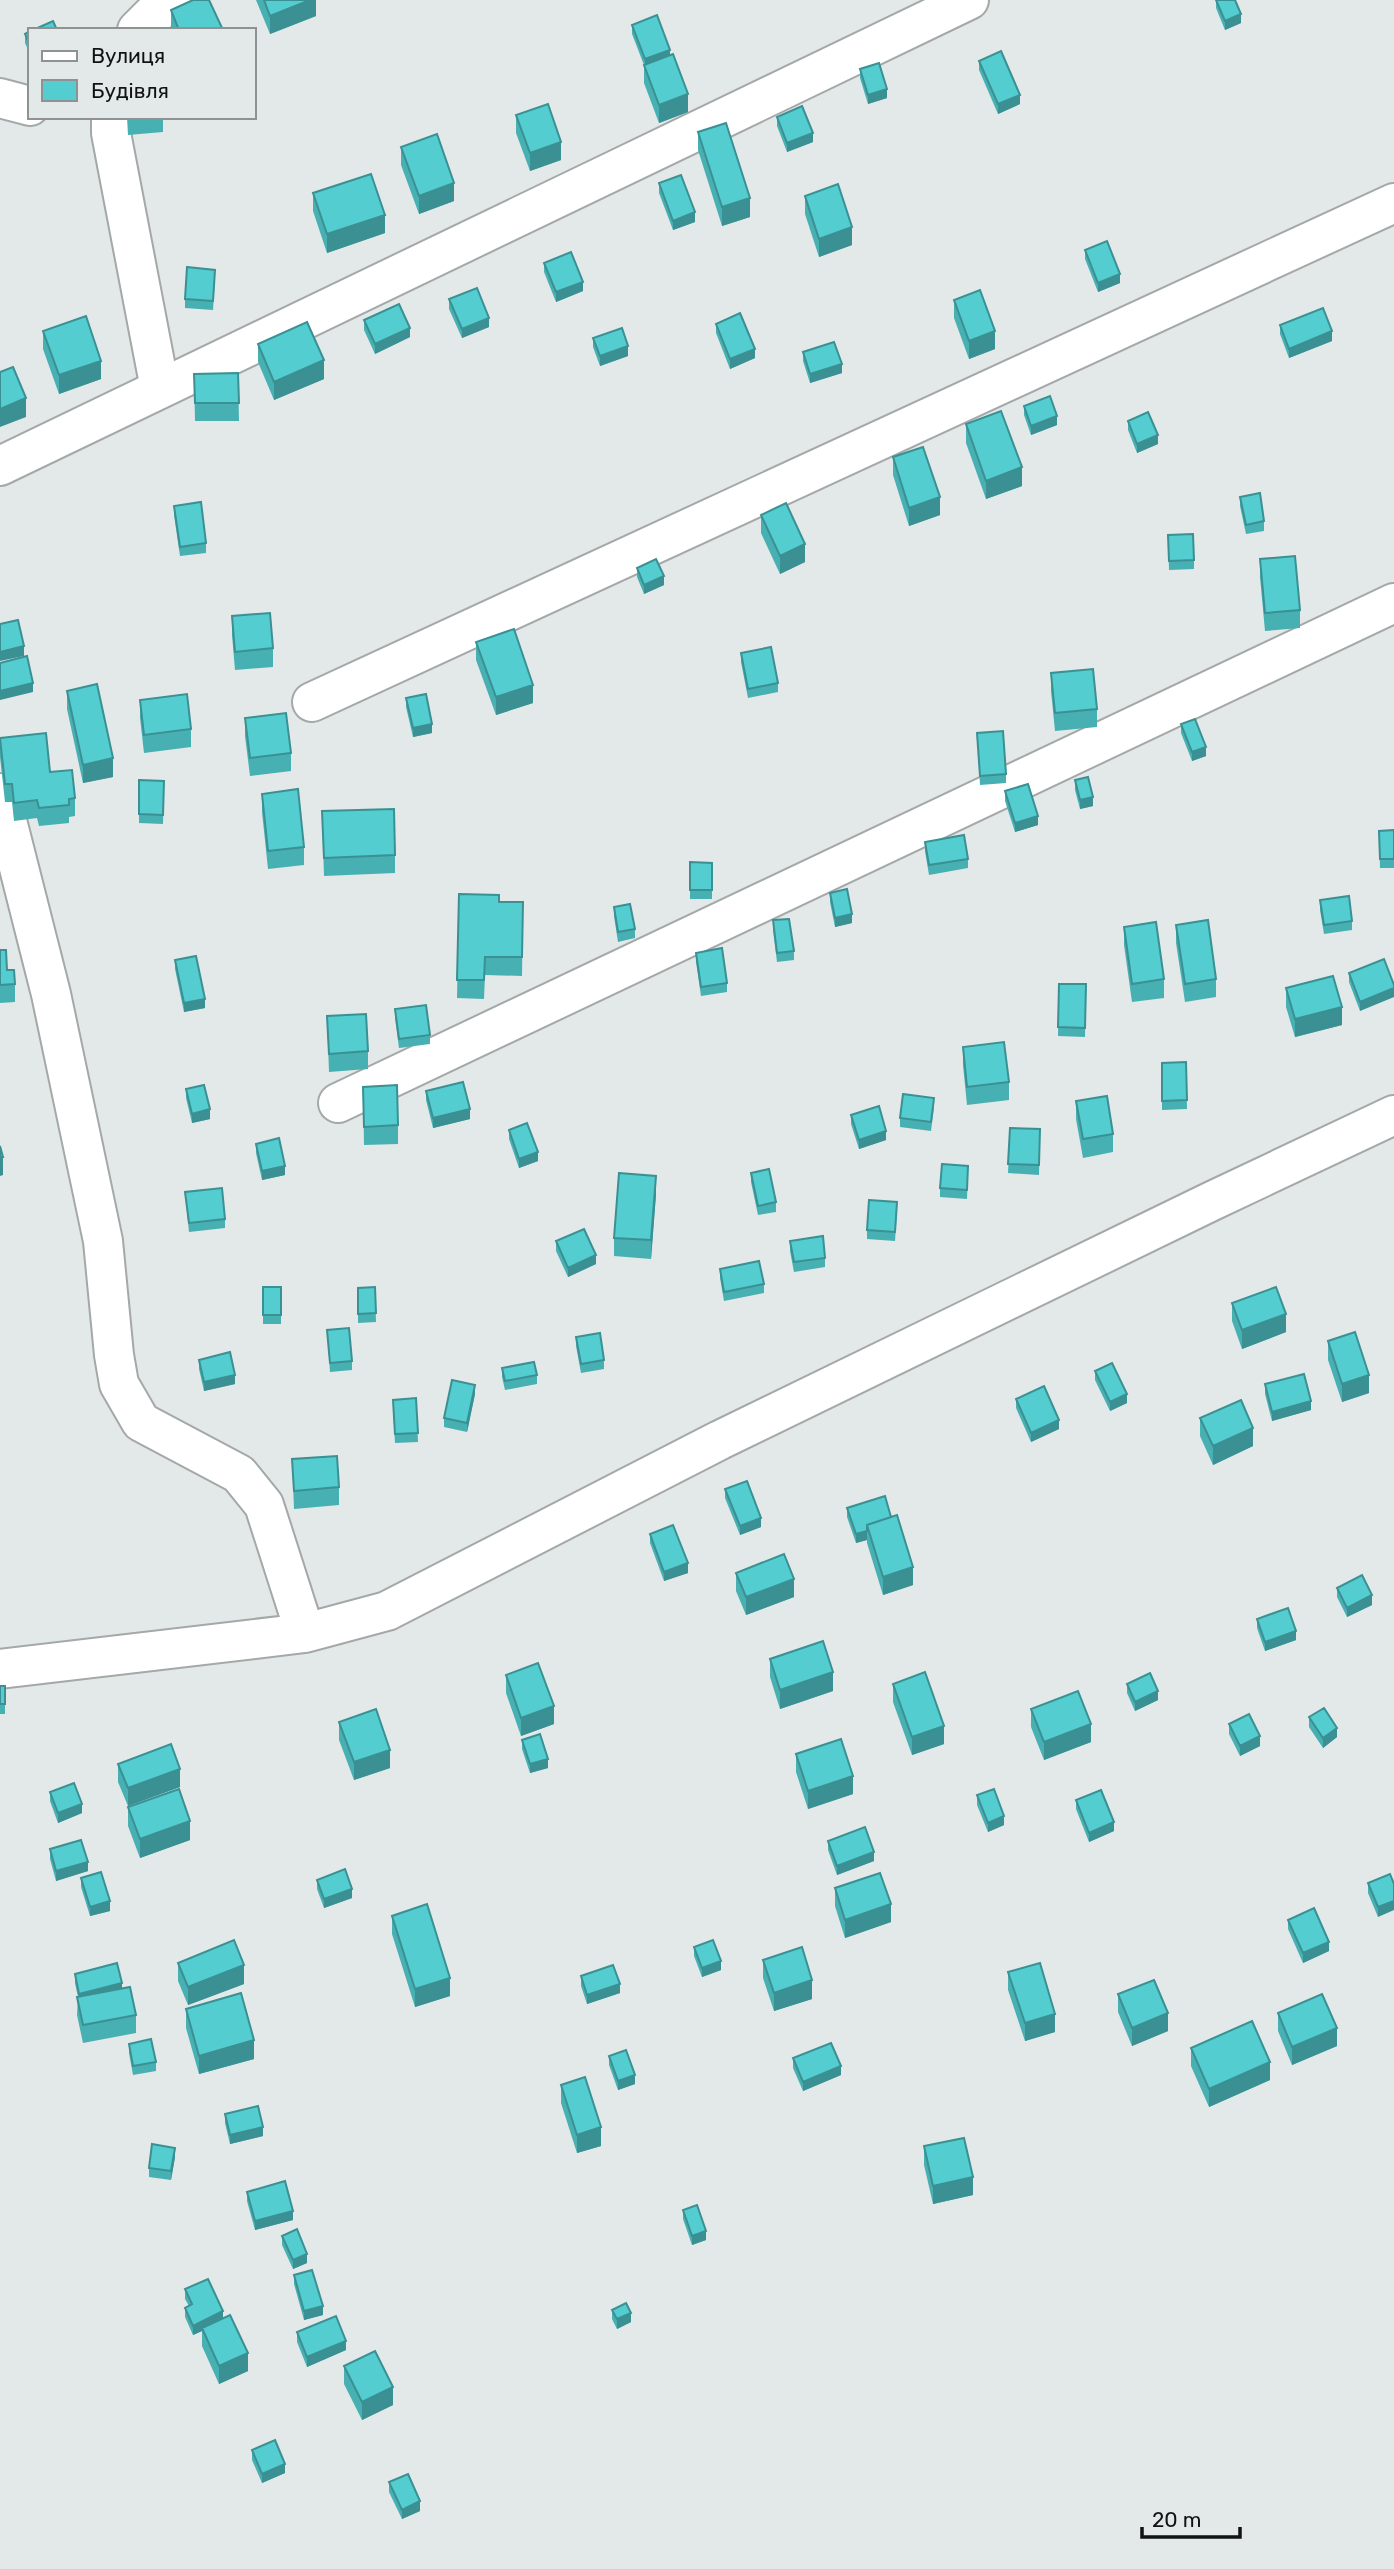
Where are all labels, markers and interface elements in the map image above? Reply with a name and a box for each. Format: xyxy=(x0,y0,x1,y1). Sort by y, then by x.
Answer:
legend xyxy=(28,28,256,119)
text: Вулиця xyxy=(91,43,165,68)
text: Будівля xyxy=(91,78,169,103)
scale bar xyxy=(1142,2496,1240,2540)
text: 20 m xyxy=(1152,2507,1201,2532)

